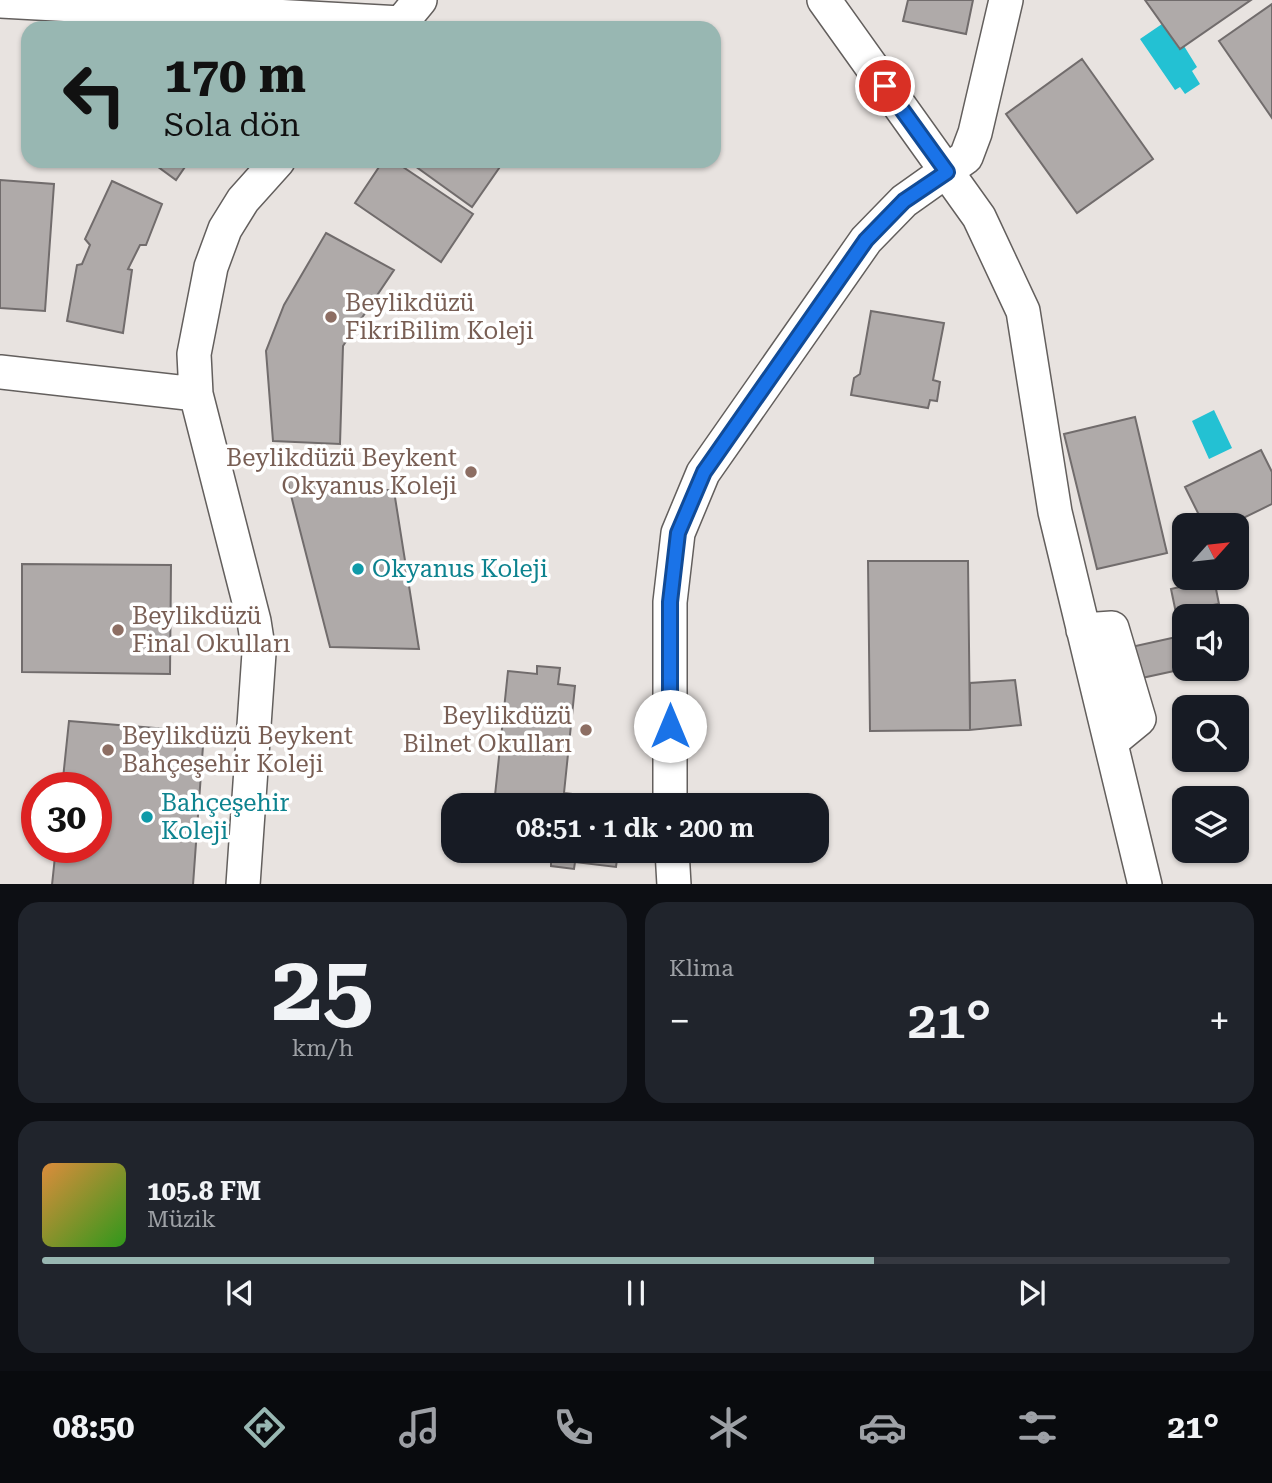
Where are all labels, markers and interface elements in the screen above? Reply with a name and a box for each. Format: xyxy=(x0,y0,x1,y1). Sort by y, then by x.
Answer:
text: 170 m xyxy=(164,47,306,104)
icon: left xyxy=(49,49,140,140)
pin xyxy=(855,56,915,116)
icon: arrive xyxy=(866,67,904,105)
text: Sola dön xyxy=(164,106,300,144)
place label: Beylikdüzü FikriBilim Koleji xyxy=(345,289,534,345)
marker: Beylikdüzü FikriBilim Koleji xyxy=(323,309,339,325)
place label: Beylikdüzü Beykent Okyanus Koleji xyxy=(226,444,457,500)
marker: Beylikdüzü Beykent Okyanus Koleji xyxy=(463,464,479,480)
north arrow xyxy=(1172,513,1250,590)
map controls xyxy=(1172,513,1249,863)
place label: Okyanus Koleji xyxy=(372,555,548,583)
marker: Okyanus Koleji xyxy=(350,561,366,577)
place label: Beylikdüzü Final Okulları xyxy=(132,602,291,658)
button: sound xyxy=(1172,604,1249,681)
marker: Beylikdüzü Final Okulları xyxy=(110,622,126,638)
position arrow xyxy=(633,689,707,763)
button: search xyxy=(1172,695,1249,772)
place label: Beylikdüzü Bilnet Okulları xyxy=(403,702,572,758)
place label: Beylikdüzü Beykent Bahçeşehir Koleji xyxy=(122,722,353,778)
marker: Beylikdüzü Bilnet Okulları xyxy=(578,722,594,738)
marker: Beylikdüzü Beykent Bahçeşehir Koleji xyxy=(100,742,116,758)
speed limit sign: 30 xyxy=(21,772,112,863)
button: layers xyxy=(1172,786,1249,863)
place label: Bahçeşehir Koleji xyxy=(161,789,289,845)
marker: Bahçeşehir Koleji xyxy=(139,809,155,825)
text: 08:51 · 1 dk · 200 m xyxy=(516,813,754,843)
text: 25 xyxy=(272,936,373,1042)
text: Klima xyxy=(669,955,734,982)
text: 21° xyxy=(908,990,991,1051)
text: − xyxy=(669,999,690,1043)
text: + xyxy=(1209,999,1230,1043)
text: km/h xyxy=(292,1035,353,1062)
text: 105.8 FM xyxy=(147,1176,261,1206)
text: Müzik xyxy=(147,1206,216,1233)
icon: previous xyxy=(221,1274,259,1312)
icon: pause xyxy=(617,1274,655,1312)
icon: next xyxy=(1013,1274,1051,1312)
icon: directions xyxy=(240,1403,289,1452)
icon: music xyxy=(395,1403,444,1452)
icon: phone xyxy=(549,1403,598,1452)
icon: climate xyxy=(704,1403,753,1452)
icon: car xyxy=(858,1403,907,1452)
icon: filters xyxy=(1013,1403,1062,1452)
text: 08:50 xyxy=(53,1408,134,1446)
text: 21° xyxy=(1167,1408,1219,1446)

